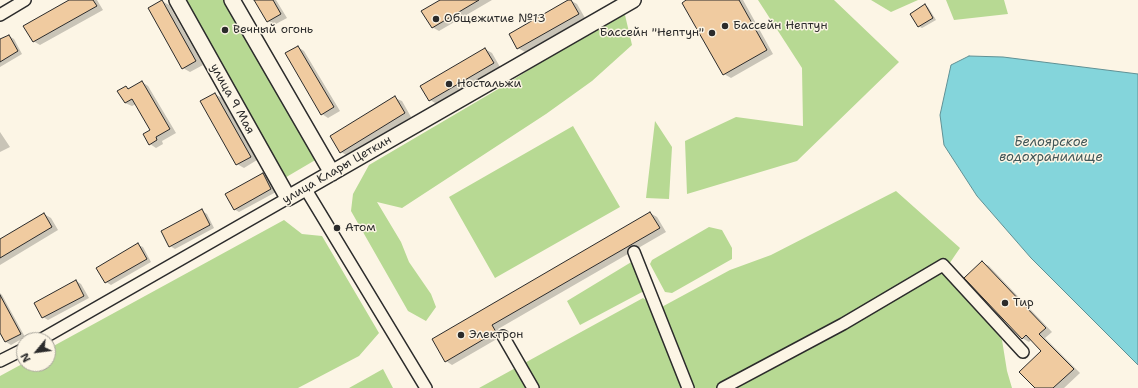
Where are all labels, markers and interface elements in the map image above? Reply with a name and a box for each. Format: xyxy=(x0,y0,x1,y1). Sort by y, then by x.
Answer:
place label: Общежитие №13 xyxy=(444,12,546,26)
marker: Общежитие №13 xyxy=(431,14,441,24)
place label: Бассейн Нептун xyxy=(733,19,828,33)
marker: Бассейн Нептун xyxy=(720,21,730,31)
place label: Вечный огонь xyxy=(233,23,313,37)
marker: Вечный огонь xyxy=(220,25,230,35)
place label: Бассейн "Нептун" xyxy=(599,26,704,40)
marker: Бассейн "Нептун" xyxy=(707,28,717,38)
street label: улица 9 Мая xyxy=(207,61,257,137)
place label: Ностальжи xyxy=(457,77,521,91)
marker: Ностальжи xyxy=(444,79,454,89)
street label: улица Клары Цеткин xyxy=(280,133,394,207)
water label: Белоярское водохранилище xyxy=(999,135,1103,166)
place label: Атом xyxy=(345,221,376,235)
marker: Атом xyxy=(332,223,342,233)
place label: Тир xyxy=(1013,296,1034,310)
marker: Тир xyxy=(1000,298,1010,308)
place label: Электрон xyxy=(469,328,523,342)
marker: Электрон xyxy=(456,330,466,340)
north arrow xyxy=(16,332,56,372)
text: N xyxy=(17,350,35,365)

